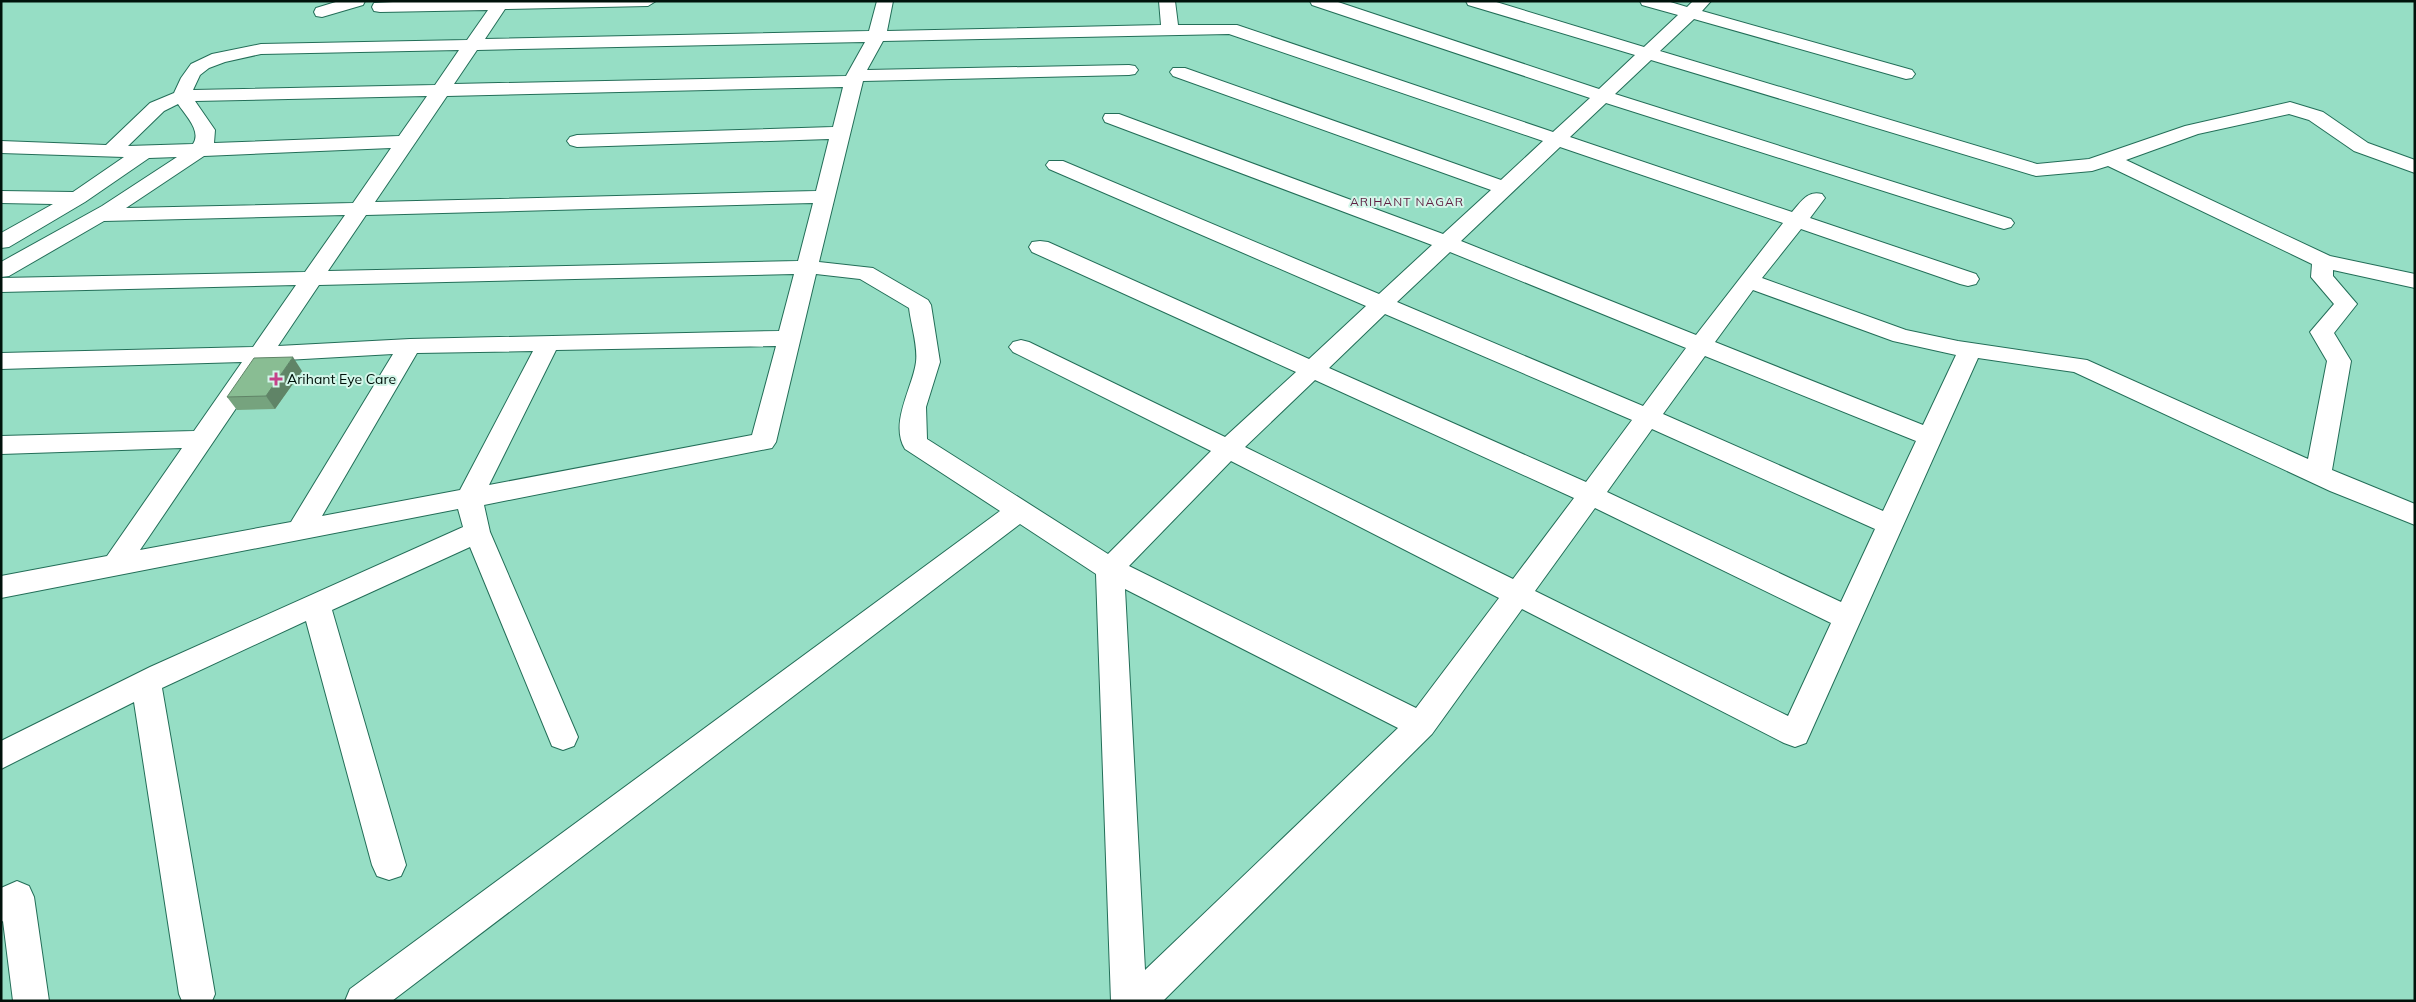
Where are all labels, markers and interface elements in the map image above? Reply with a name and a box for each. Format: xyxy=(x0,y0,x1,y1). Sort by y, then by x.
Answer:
district label: ARIHANT NAGAR xyxy=(1350,194,1464,209)
place label: Arihant Eye Care xyxy=(287,370,396,388)
marker: Arihant Eye Care xyxy=(269,372,283,386)

